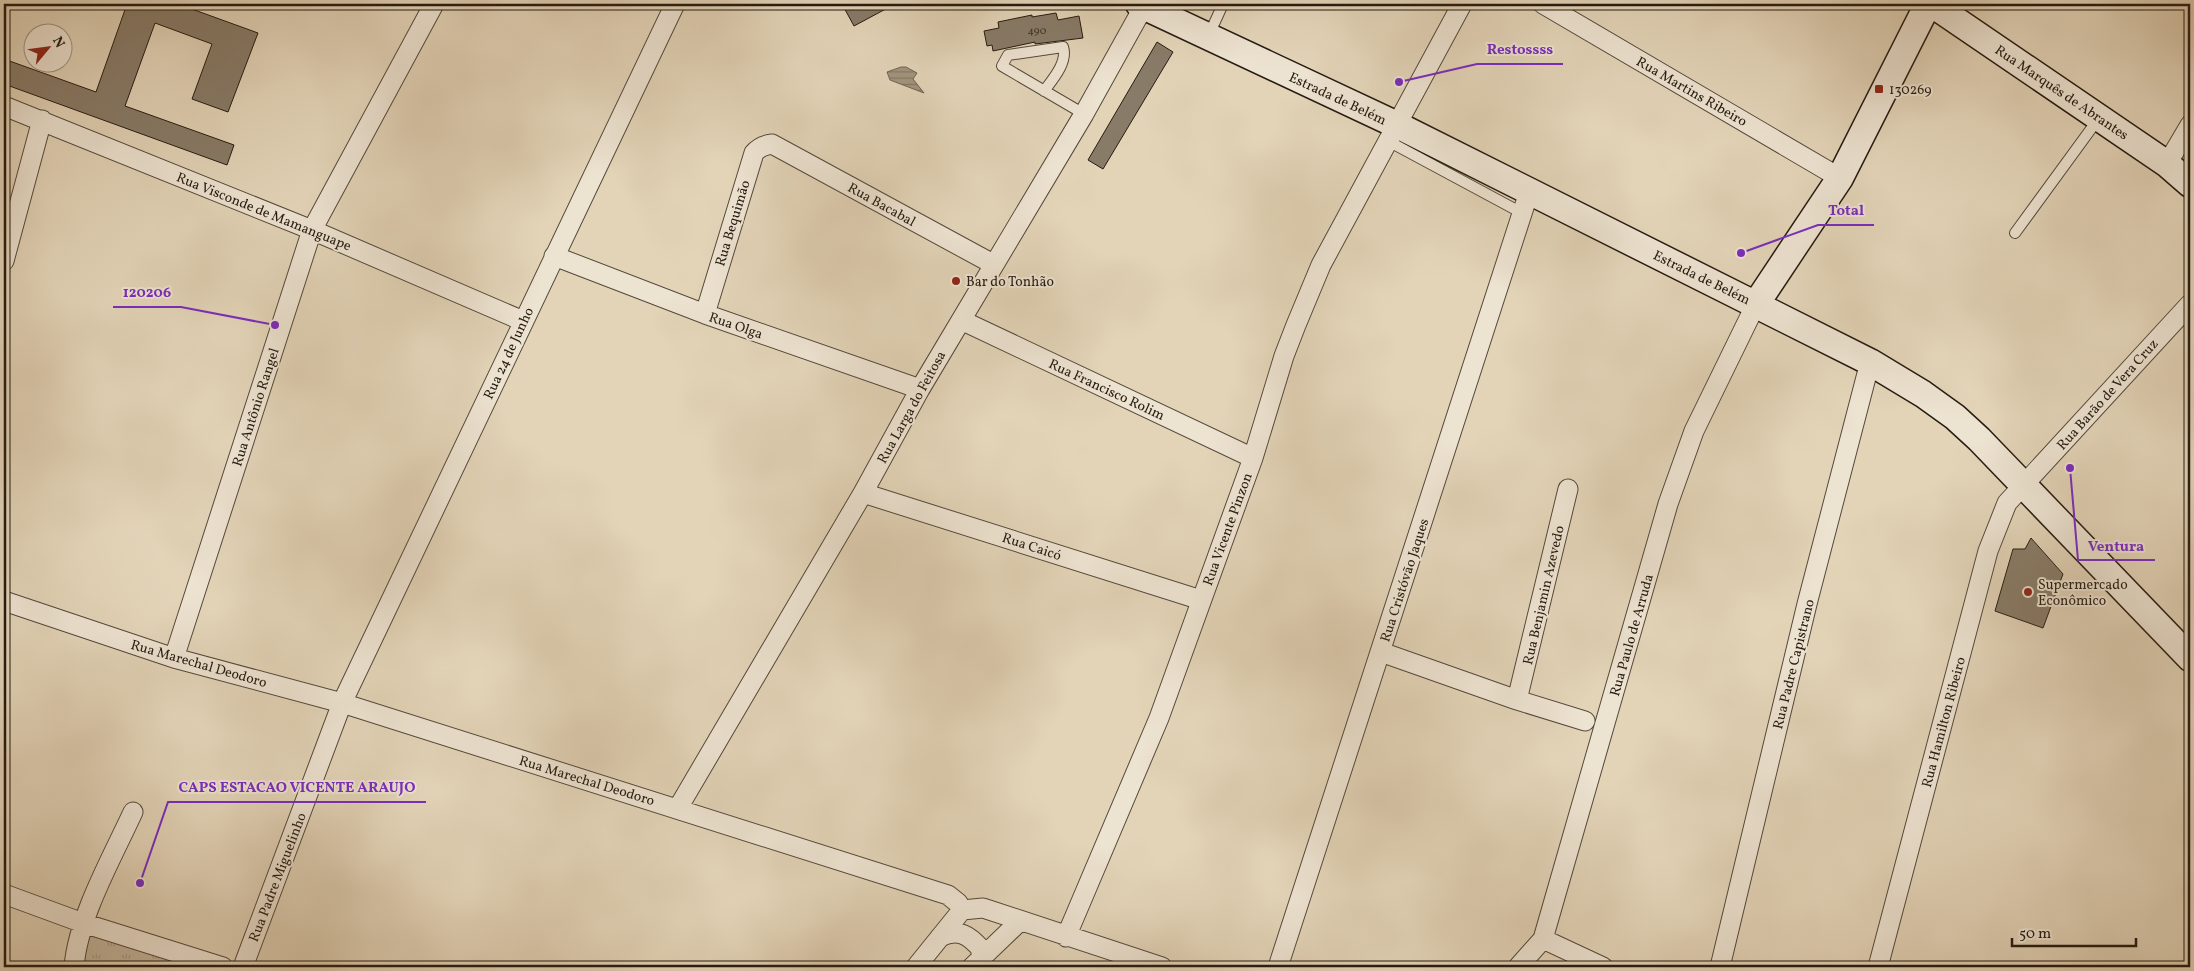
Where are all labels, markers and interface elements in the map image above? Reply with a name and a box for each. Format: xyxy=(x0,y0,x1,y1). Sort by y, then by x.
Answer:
north arrow xyxy=(22,22,72,72)
house number: 490 xyxy=(1028,24,1047,39)
text: N xyxy=(47,33,69,51)
callout: Restossss xyxy=(1477,34,1563,64)
text: Restossss xyxy=(1487,40,1553,61)
street label: Rua Marquês de Abrantes xyxy=(1991,41,2132,145)
street label: Rua Martins Ribeiro xyxy=(1632,53,1750,132)
street label: Estrada de Belém xyxy=(1285,68,1389,130)
place label: 130269 xyxy=(1889,81,1932,100)
marker: 130269 xyxy=(1873,83,1885,95)
street label: Rua Visconde de Mamanguape xyxy=(173,169,354,256)
street label: Rua Bequimão xyxy=(711,178,756,269)
street label: Rua Bacabal xyxy=(844,179,919,232)
callout: Total xyxy=(1818,195,1874,225)
text: Total xyxy=(1828,201,1864,222)
street label: Estrada de Belém xyxy=(1650,247,1753,310)
place label: Bar do Tonhão xyxy=(966,273,1054,292)
marker: Bar do Tonhão xyxy=(950,275,962,287)
callout: 120206 xyxy=(113,277,181,307)
text: 120206 xyxy=(123,283,171,304)
street label: Rua 24 de Junho xyxy=(480,305,539,403)
street label: Rua Olga xyxy=(706,308,765,344)
street label: Rua Barão de Vera Cruz xyxy=(2053,335,2163,455)
street label: Rua Antônio Rangel xyxy=(228,346,285,469)
street label: Rua Larga do Feitosa xyxy=(873,348,951,468)
street label: Rua Francisco Rolim xyxy=(1045,355,1168,426)
street label: Rua Vicente Pinzon xyxy=(1199,470,1258,589)
street label: Rua Cristóvão Jaques xyxy=(1376,516,1434,645)
street label: Rua Benjamin Azevedo xyxy=(1519,524,1570,667)
street label: Rua Caicó xyxy=(999,529,1064,566)
callout: Ventura xyxy=(2078,530,2155,560)
text: Ventura xyxy=(2088,537,2144,558)
street label: Rua Paulo de Arruda xyxy=(1606,572,1659,699)
place label: Supermercado Econômico xyxy=(2038,576,2128,611)
marker: Supermercado Econômico xyxy=(2022,586,2034,598)
street label: Rua Padre Capistrano xyxy=(1769,597,1820,731)
street label: Rua Marechal Deodoro xyxy=(128,636,269,693)
street label: Rua Hamilton Ribeiro xyxy=(1918,655,1971,790)
street label: Rua Marechal Deodoro xyxy=(516,752,657,811)
callout: CAPS ESTACAO VICENTE ARAUJO xyxy=(168,772,426,802)
text: CAPS ESTACAO VICENTE ARAUJO xyxy=(179,778,415,799)
street label: Rua Padre Miguelinho xyxy=(245,810,312,945)
scale bar xyxy=(2012,916,2135,948)
text: 50 m xyxy=(2019,924,2051,945)

